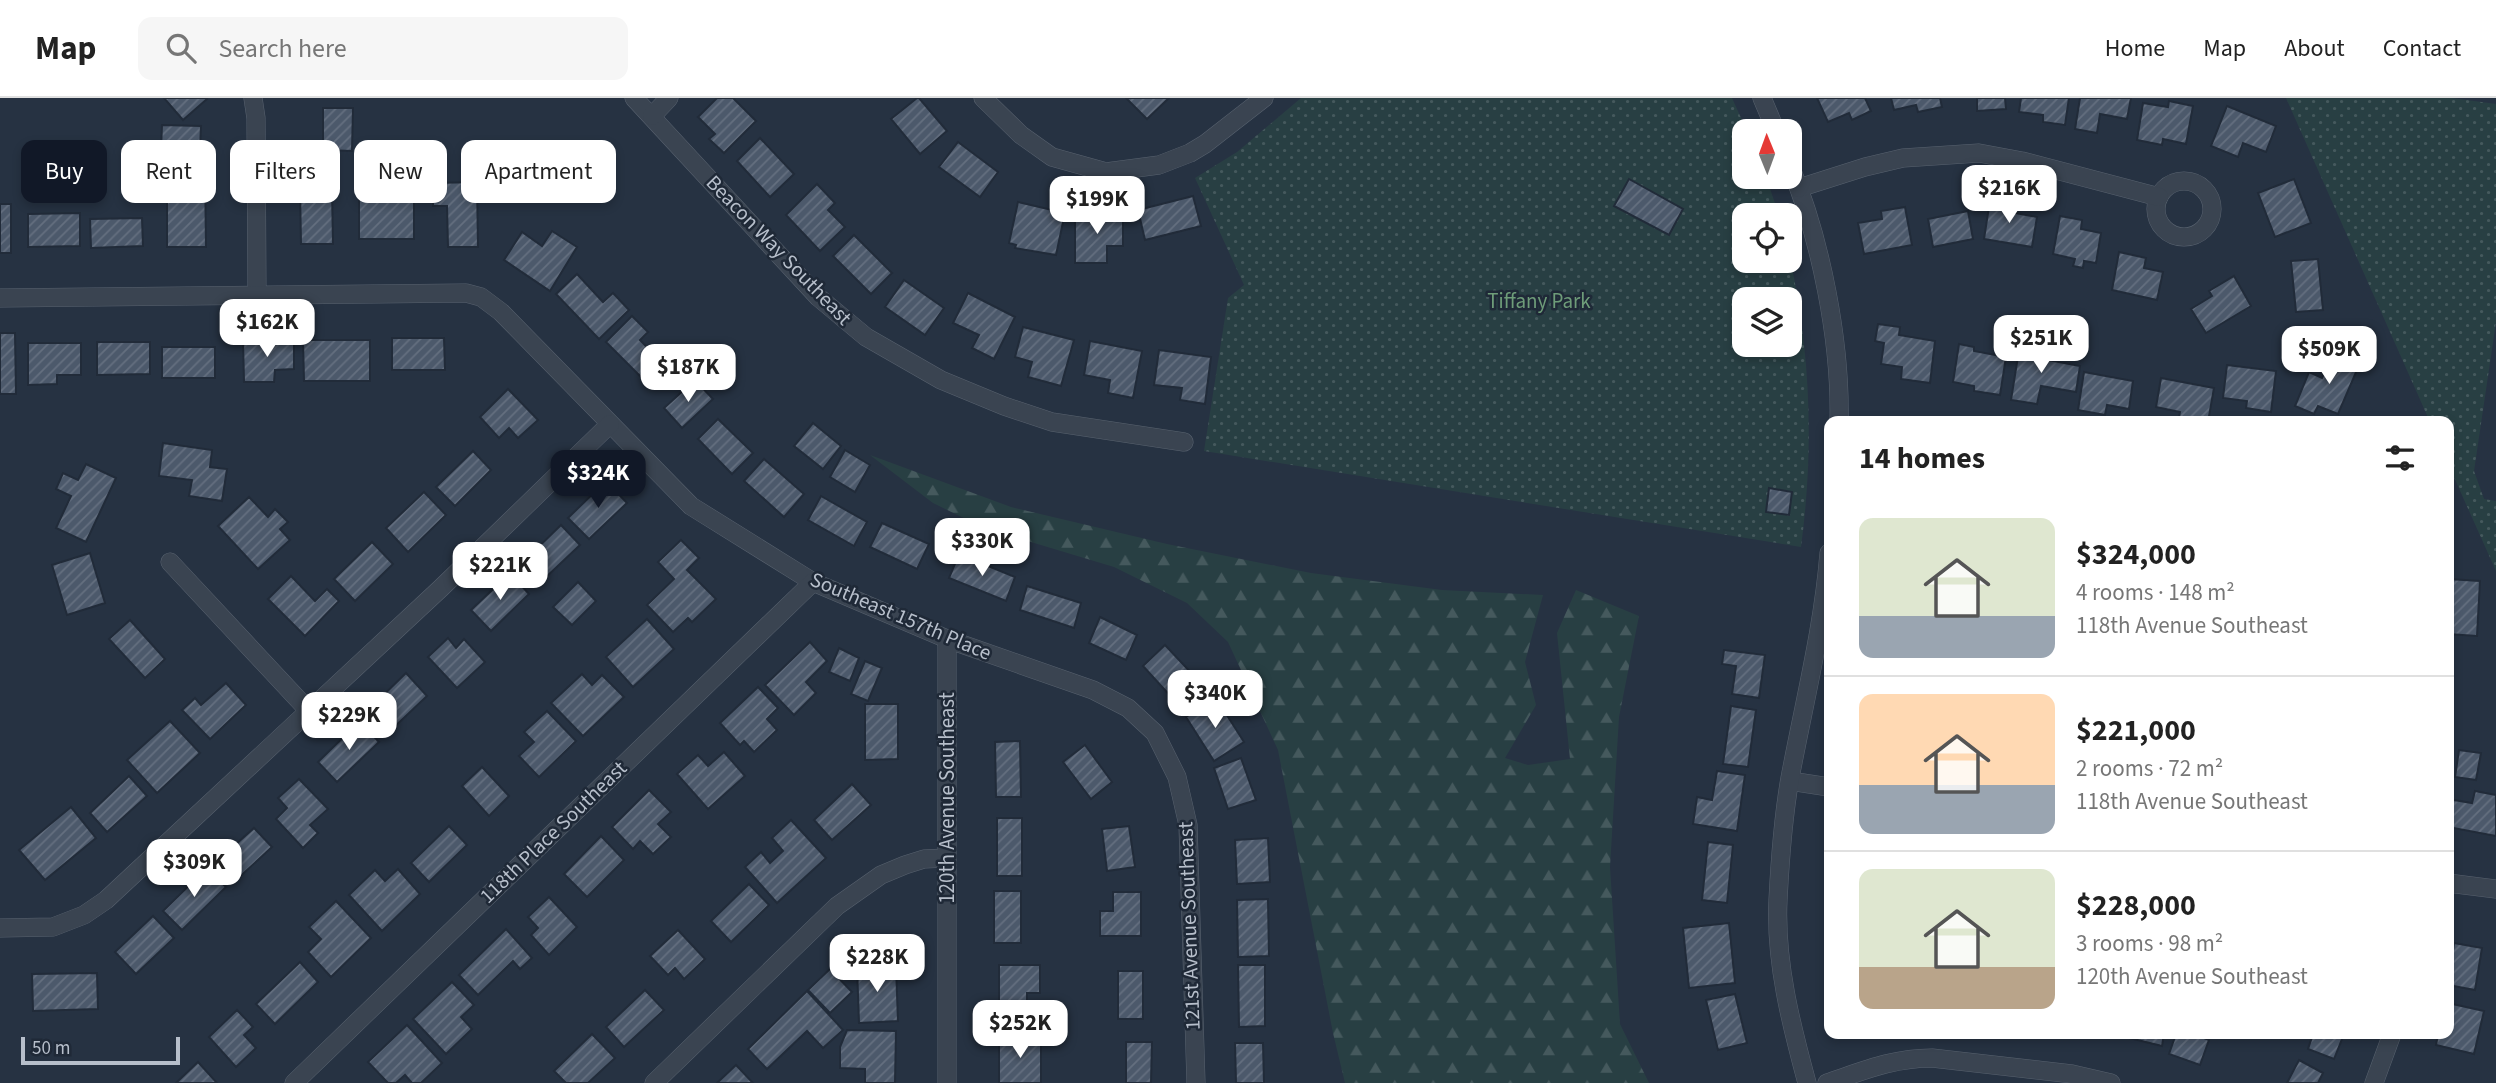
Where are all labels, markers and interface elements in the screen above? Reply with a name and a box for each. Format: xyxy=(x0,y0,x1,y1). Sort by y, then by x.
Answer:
search box xyxy=(138,17,628,80)
text: Map xyxy=(35,25,96,72)
icon: search xyxy=(162,29,200,67)
text: Search here xyxy=(218,30,347,67)
text: Home xyxy=(2105,31,2165,66)
text: Map xyxy=(2203,31,2246,66)
text: About xyxy=(2284,31,2345,66)
text: Contact xyxy=(2383,31,2461,66)
north arrow xyxy=(1732,119,1802,189)
map controls xyxy=(1732,119,1802,357)
chip: Buy xyxy=(21,140,107,203)
chip: Rent xyxy=(121,140,216,203)
chip: Filters xyxy=(230,140,340,203)
chip: New xyxy=(354,140,447,203)
chip: Apartment xyxy=(461,140,616,203)
pin: $216K xyxy=(1960,166,2058,225)
street label: Beacon Way Southeast xyxy=(699,168,859,332)
text: $216K xyxy=(1978,171,2040,204)
pin: $199K xyxy=(1048,176,1146,236)
text: $199K xyxy=(1066,182,1128,215)
button: locate xyxy=(1732,203,1802,273)
park label: Tiffany Park xyxy=(1487,286,1591,316)
button: layers xyxy=(1732,287,1802,357)
pin: $162K xyxy=(218,300,316,359)
text: $162K xyxy=(236,305,298,338)
pin: $251K xyxy=(1992,316,2090,375)
text: $251K xyxy=(2010,321,2072,354)
pin: $509K xyxy=(2280,327,2378,386)
text: $509K xyxy=(2298,332,2360,365)
pin: $187K xyxy=(639,344,737,404)
text: $187K xyxy=(657,350,719,383)
text: 14 homes xyxy=(1859,437,1985,480)
icon: filters xyxy=(2381,439,2419,477)
pin: $324K xyxy=(549,450,647,510)
text: $324K xyxy=(567,456,629,489)
pin: $330K xyxy=(933,518,1031,578)
text: $330K xyxy=(951,524,1013,557)
text: $324,000 xyxy=(2076,533,2196,576)
pin: $221K xyxy=(451,542,549,602)
icon: home xyxy=(1915,546,1999,630)
text: $221K xyxy=(469,548,531,581)
street label: Southeast 157th Place xyxy=(806,564,996,668)
text: 4 rooms · 148 m² xyxy=(2076,576,2235,609)
text: 118th Avenue Southeast xyxy=(2076,609,2308,642)
pin: $340K xyxy=(1166,670,1264,730)
text: $340K xyxy=(1184,676,1246,709)
pin: $229K xyxy=(300,692,398,752)
street label: 120th Avenue Southeast xyxy=(932,692,962,904)
text: $229K xyxy=(318,698,380,731)
text: $221,000 xyxy=(2076,709,2196,752)
icon: home xyxy=(1915,722,1999,806)
text: 2 rooms · 72 m² xyxy=(2076,752,2223,785)
street label: 118th Place Southeast xyxy=(473,754,633,910)
text: 118th Avenue Southeast xyxy=(2076,785,2308,818)
street label: 121st Avenue Southeast xyxy=(1170,821,1208,1031)
pin: $309K xyxy=(145,840,243,899)
text: $309K xyxy=(163,845,225,878)
text: $228,000 xyxy=(2076,884,2196,927)
icon: home xyxy=(1915,897,1999,981)
text: 3 rooms · 98 m² xyxy=(2076,927,2223,960)
pin: $228K xyxy=(828,934,926,994)
text: $228K xyxy=(846,940,908,973)
text: 120th Avenue Southeast xyxy=(2076,960,2308,993)
pin: $252K xyxy=(971,1000,1069,1060)
text: $252K xyxy=(989,1006,1051,1039)
scale bar xyxy=(21,1034,180,1066)
text: 50 m xyxy=(32,1035,70,1062)

